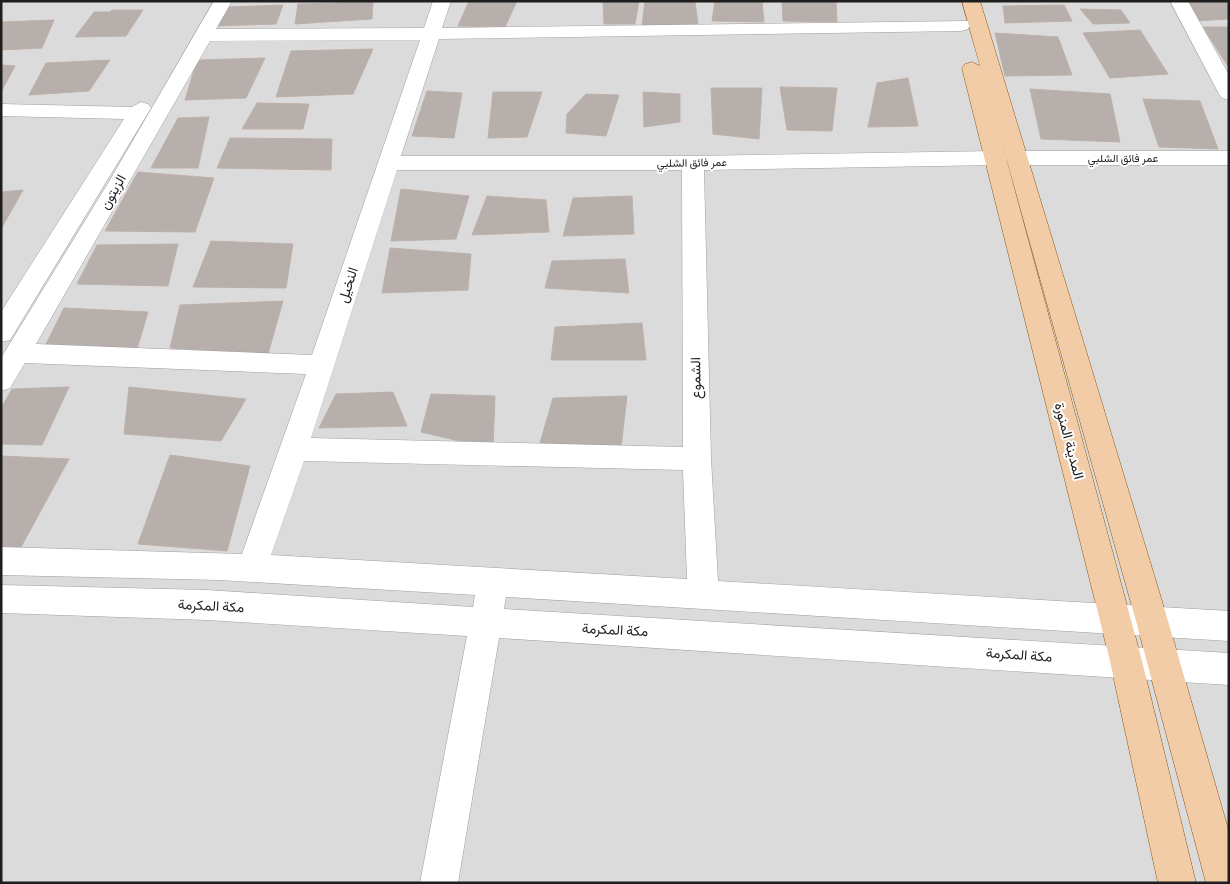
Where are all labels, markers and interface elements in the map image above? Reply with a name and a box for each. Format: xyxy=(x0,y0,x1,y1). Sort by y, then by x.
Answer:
street label: عمر فائق الشلبي xyxy=(1088,152,1158,168)
street label: عمر فائق الشلبي xyxy=(657,156,728,173)
street label: الزيتون xyxy=(96,171,130,213)
street label: النخيل xyxy=(334,265,362,305)
street label: الشموع xyxy=(687,357,707,399)
street label: المدينة المنورة xyxy=(1051,401,1087,481)
street label: مكة المكرمة xyxy=(177,596,245,616)
street label: مكة المكرمة xyxy=(581,620,649,640)
street label: مكة المكرمة xyxy=(985,644,1053,666)

